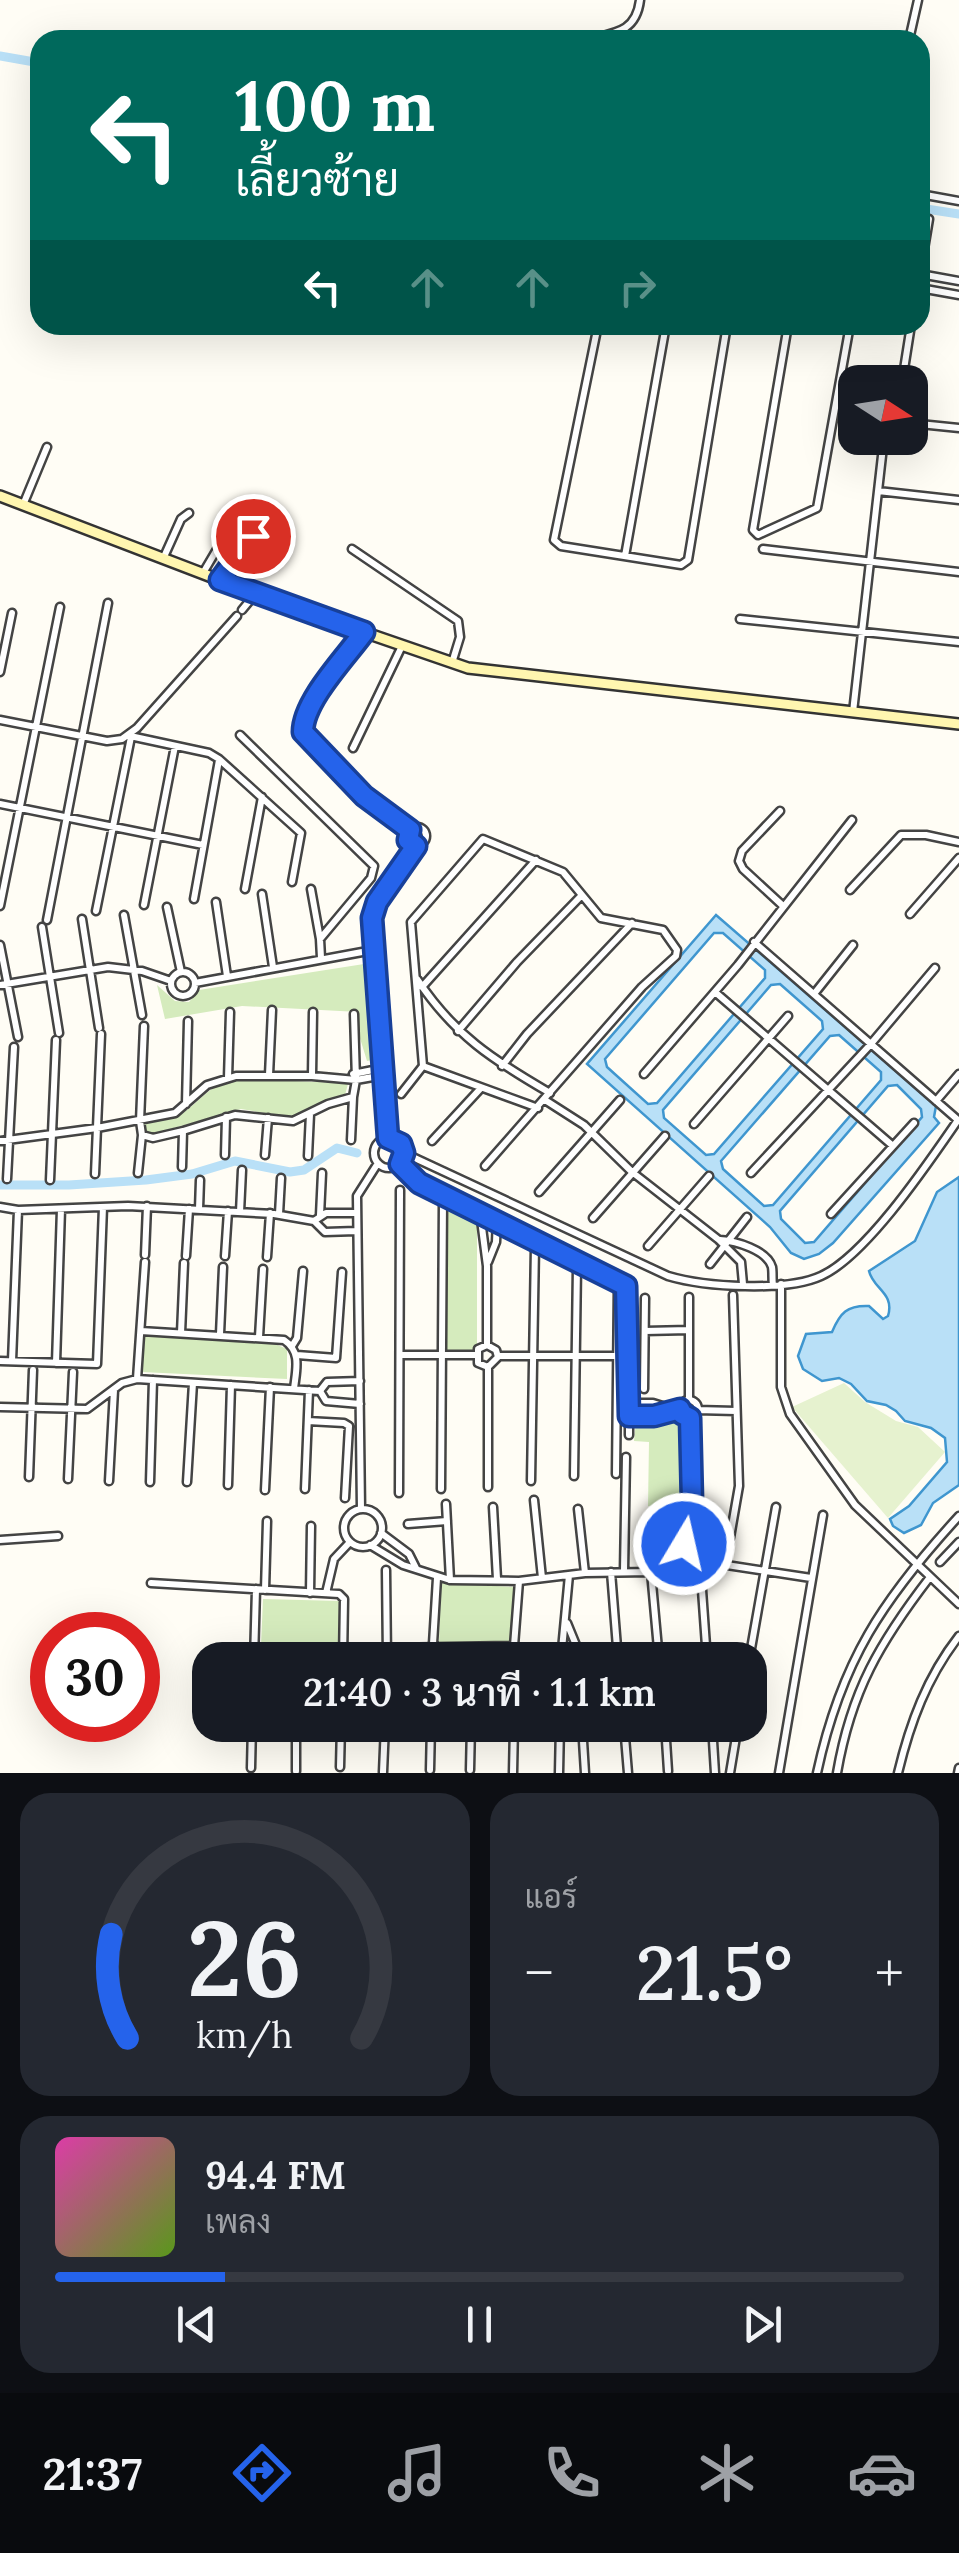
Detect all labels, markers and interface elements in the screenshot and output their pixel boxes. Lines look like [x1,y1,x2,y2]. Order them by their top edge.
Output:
text: 100 m [235,61,435,150]
icon: left [70,70,200,200]
text: เลี้ยวซ้าย [235,151,399,208]
icon: left [295,260,350,315]
icon: ahead [400,260,455,315]
icon: ahead [505,260,560,315]
icon: right [610,260,665,315]
north arrow [838,365,928,455]
map controls [838,365,928,455]
pin [211,494,296,579]
icon: arrive [226,509,281,564]
position arrow [632,1492,736,1596]
speed limit sign: 30 [30,1612,160,1742]
text: 21:40 · 3 นาที · 1.1 km [303,1668,656,1716]
text: แอร์ [525,1876,577,1917]
text: 26 [187,1891,302,2024]
text: 21.5° [636,1925,793,2021]
text: − [525,1938,554,2008]
text: + [875,1938,904,2008]
text: km/h [196,2012,293,2058]
text: 94.4 FM [205,2151,346,2199]
text: เพลง [205,2201,271,2242]
icon: previous [169,2297,224,2352]
icon: pause [452,2297,507,2352]
icon: next [735,2297,790,2352]
icon: directions [227,2438,297,2508]
icon: music [382,2438,452,2508]
icon: phone [537,2438,607,2508]
icon: climate [692,2438,762,2508]
icon: car [847,2438,917,2508]
text: 21:37 [42,2445,142,2502]

